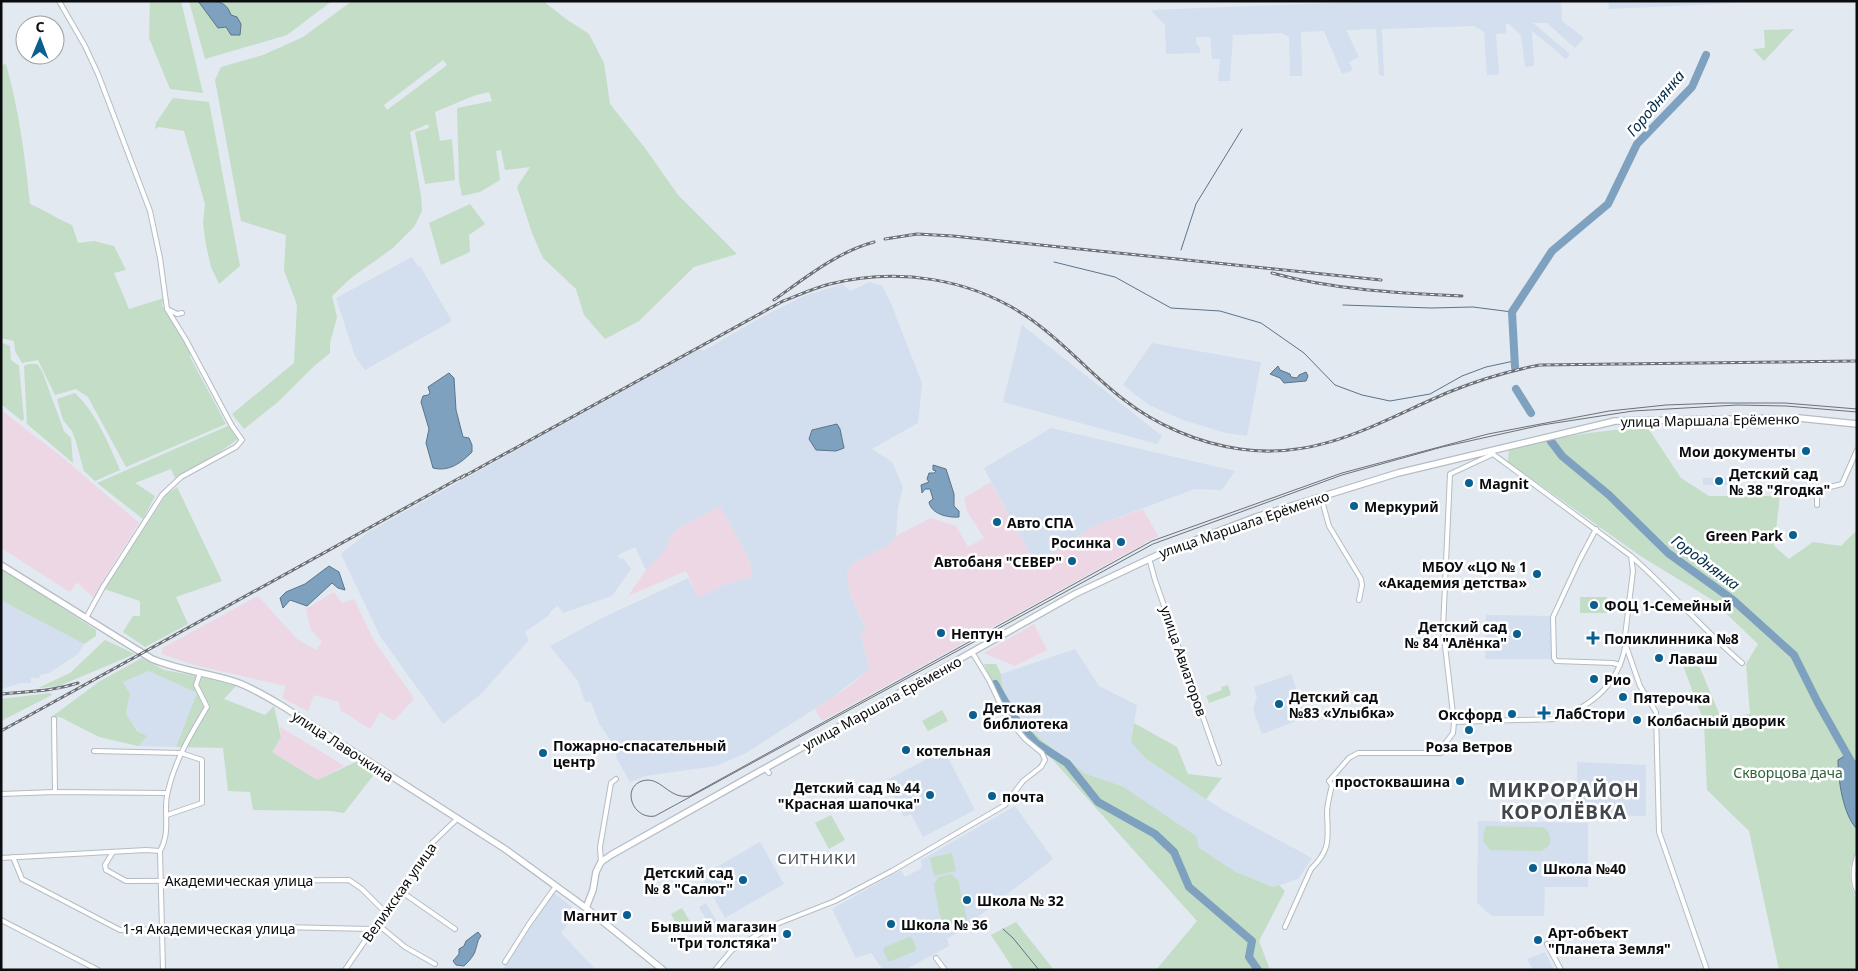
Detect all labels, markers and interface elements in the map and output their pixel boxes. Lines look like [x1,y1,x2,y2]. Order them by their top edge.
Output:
north arrow [15,15,65,65]
text: С [36,17,45,36]
water label: Городнянка [1622,65,1689,140]
street label: улица Маршала Ерёменко [1620,409,1800,431]
place label: Мои документы [1679,442,1796,461]
marker: Мои документы [1800,445,1812,457]
place label: Детский сад № 38 "Ягодка" [1729,464,1830,499]
place label: Magnit [1479,474,1529,493]
marker: Детский сад № 38 "Ягодка" [1713,475,1725,487]
marker: Magnit [1463,477,1475,489]
street label: улица Маршала Ерёменко [1156,486,1332,562]
place label: Меркурий [1364,497,1439,516]
marker: Меркурий [1348,500,1360,512]
place label: Авто СПА [1007,513,1074,532]
marker: Авто СПА [991,516,1003,528]
place label: Green Park [1705,526,1783,545]
marker: Green Park [1787,529,1799,541]
water label: Городнянка [1668,530,1744,594]
place label: Росинка [1051,533,1111,552]
marker: Росинка [1115,536,1127,548]
place label: Автобаня "СЕВЕР" [934,552,1062,571]
marker: Автобаня "СЕВЕР" [1066,555,1078,567]
place label: МБОУ «ЦО № 1 «Академия детства» [1378,557,1527,592]
marker: МБОУ «ЦО № 1 «Академия детства» [1531,568,1543,580]
place label: ФОЦ 1-Семейный [1604,596,1732,615]
marker: ФОЦ 1-Семейный [1588,599,1600,611]
street label: улица Авиаторов [1156,603,1212,719]
place label: Детский сад № 84 "Алёнка" [1405,617,1507,652]
place label: Нептун [951,624,1003,643]
marker: Нептун [935,627,947,639]
marker: Детский сад № 84 "Алёнка" [1511,628,1523,640]
place label: Поликлинника №8 [1604,629,1739,648]
marker: Поликлинника №8 [1586,631,1600,645]
place label: Лаваш [1669,649,1718,668]
street label: улица Маршала Ерёменко [799,651,965,755]
marker: Лаваш [1653,652,1665,664]
place label: Рио [1604,670,1631,689]
marker: Рио [1588,673,1600,685]
place label: Детский сад №83 «Улыбка» [1289,687,1395,722]
place label: Пятерочка [1633,688,1710,707]
marker: Пятерочка [1617,691,1629,703]
place label: Детская библиотека [983,698,1068,733]
marker: Детский сад №83 «Улыбка» [1273,698,1285,710]
place label: ЛабСтори [1555,704,1625,723]
place label: Оксфорд [1438,705,1502,724]
street label: улица Лавочкина [288,706,398,786]
marker: ЛабСтори [1537,706,1551,720]
marker: Оксфорд [1506,708,1518,720]
marker: Детская библиотека [967,709,979,721]
place label: Колбасный дворик [1647,711,1786,730]
marker: Колбасный дворик [1631,714,1643,726]
marker: Роза Ветров [1463,724,1475,736]
place label: Пожарно-спасательный центр [553,736,727,771]
place label: Роза Ветров [1426,737,1512,756]
place label: котельная [916,741,991,760]
marker: котельная [900,744,912,756]
marker: Пожарно-спасательный центр [537,747,549,759]
park label: Скворцова дача [1733,763,1843,782]
place label: простоквашина [1335,772,1450,791]
marker: простоквашина [1454,775,1466,787]
district label: МИКРОРАЙОН КОРОЛЁВКА [1488,777,1640,825]
place label: Детский сад № 44 "Красная шапочка" [778,778,920,813]
place label: почта [1002,787,1044,806]
marker: Детский сад № 44 "Красная шапочка" [924,789,936,801]
marker: почта [986,790,998,802]
street label: Велижская улица [358,838,440,946]
district label: СИТНИКИ [777,848,857,868]
place label: Школа №40 [1543,859,1626,878]
marker: Школа №40 [1527,862,1539,874]
place label: Детский сад № 8 "Салют" [644,863,733,898]
street label: Академическая улица [165,871,313,890]
marker: Детский сад № 8 "Салют" [737,874,749,886]
place label: Школа № 32 [977,891,1064,910]
marker: Школа № 32 [961,894,973,906]
place label: Магнит [563,906,617,925]
marker: Магнит [621,909,633,921]
place label: Школа № 36 [901,915,988,934]
place label: Бывший магазин "Три толстяка" [651,917,777,952]
marker: Школа № 36 [885,918,897,930]
street label: 1-я Академическая улица [123,919,295,938]
place label: Арт-объект "Планета Земля" [1548,923,1671,958]
marker: Бывший магазин "Три толстяка" [781,928,793,940]
marker: Арт-объект "Планета Земля" [1532,934,1544,946]

